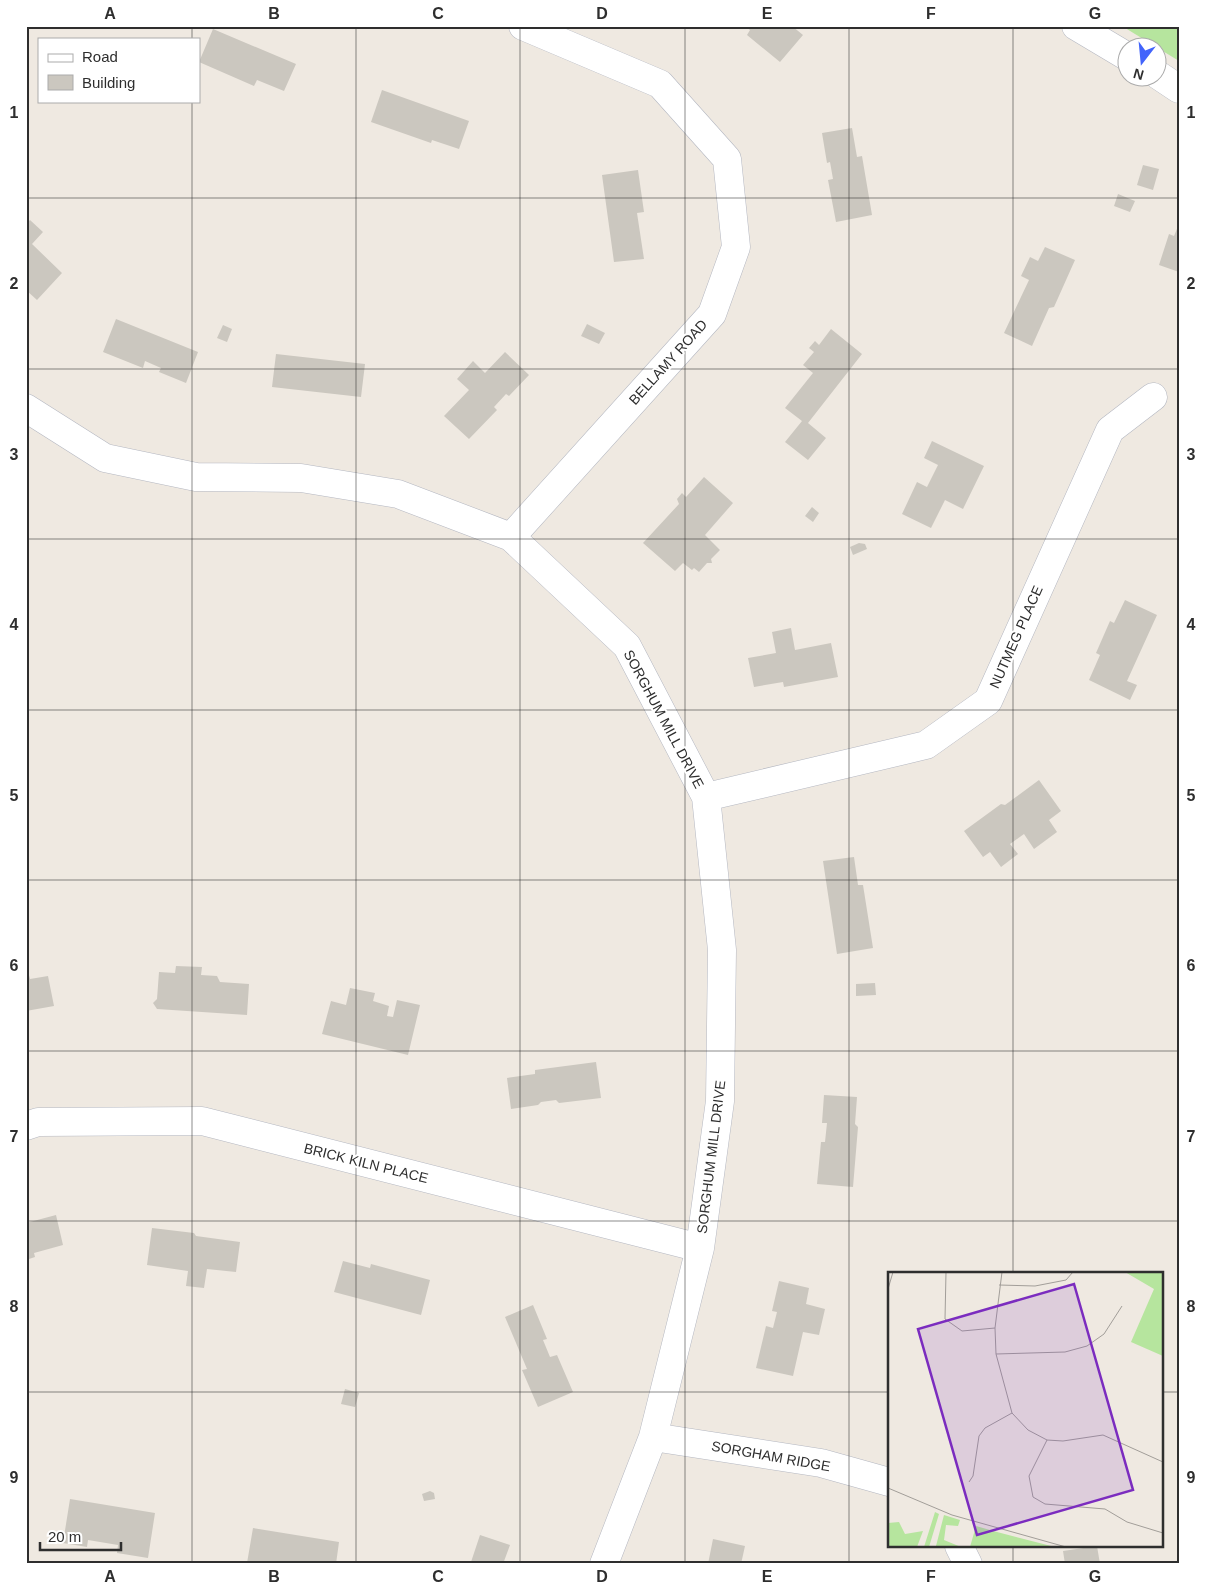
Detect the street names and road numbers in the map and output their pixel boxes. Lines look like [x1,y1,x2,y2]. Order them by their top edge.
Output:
street label: BELLAMY ROAD [626,316,710,408]
street label: NUTMEG PLACE [986,583,1046,691]
street label: SORGHUM MILL DRIVE [621,647,707,791]
street label: SORGHUM MILL DRIVE [694,1079,728,1235]
street label: BRICK KILN PLACE [302,1140,430,1186]
street label: SORGHAM RIDGE [710,1438,832,1474]

